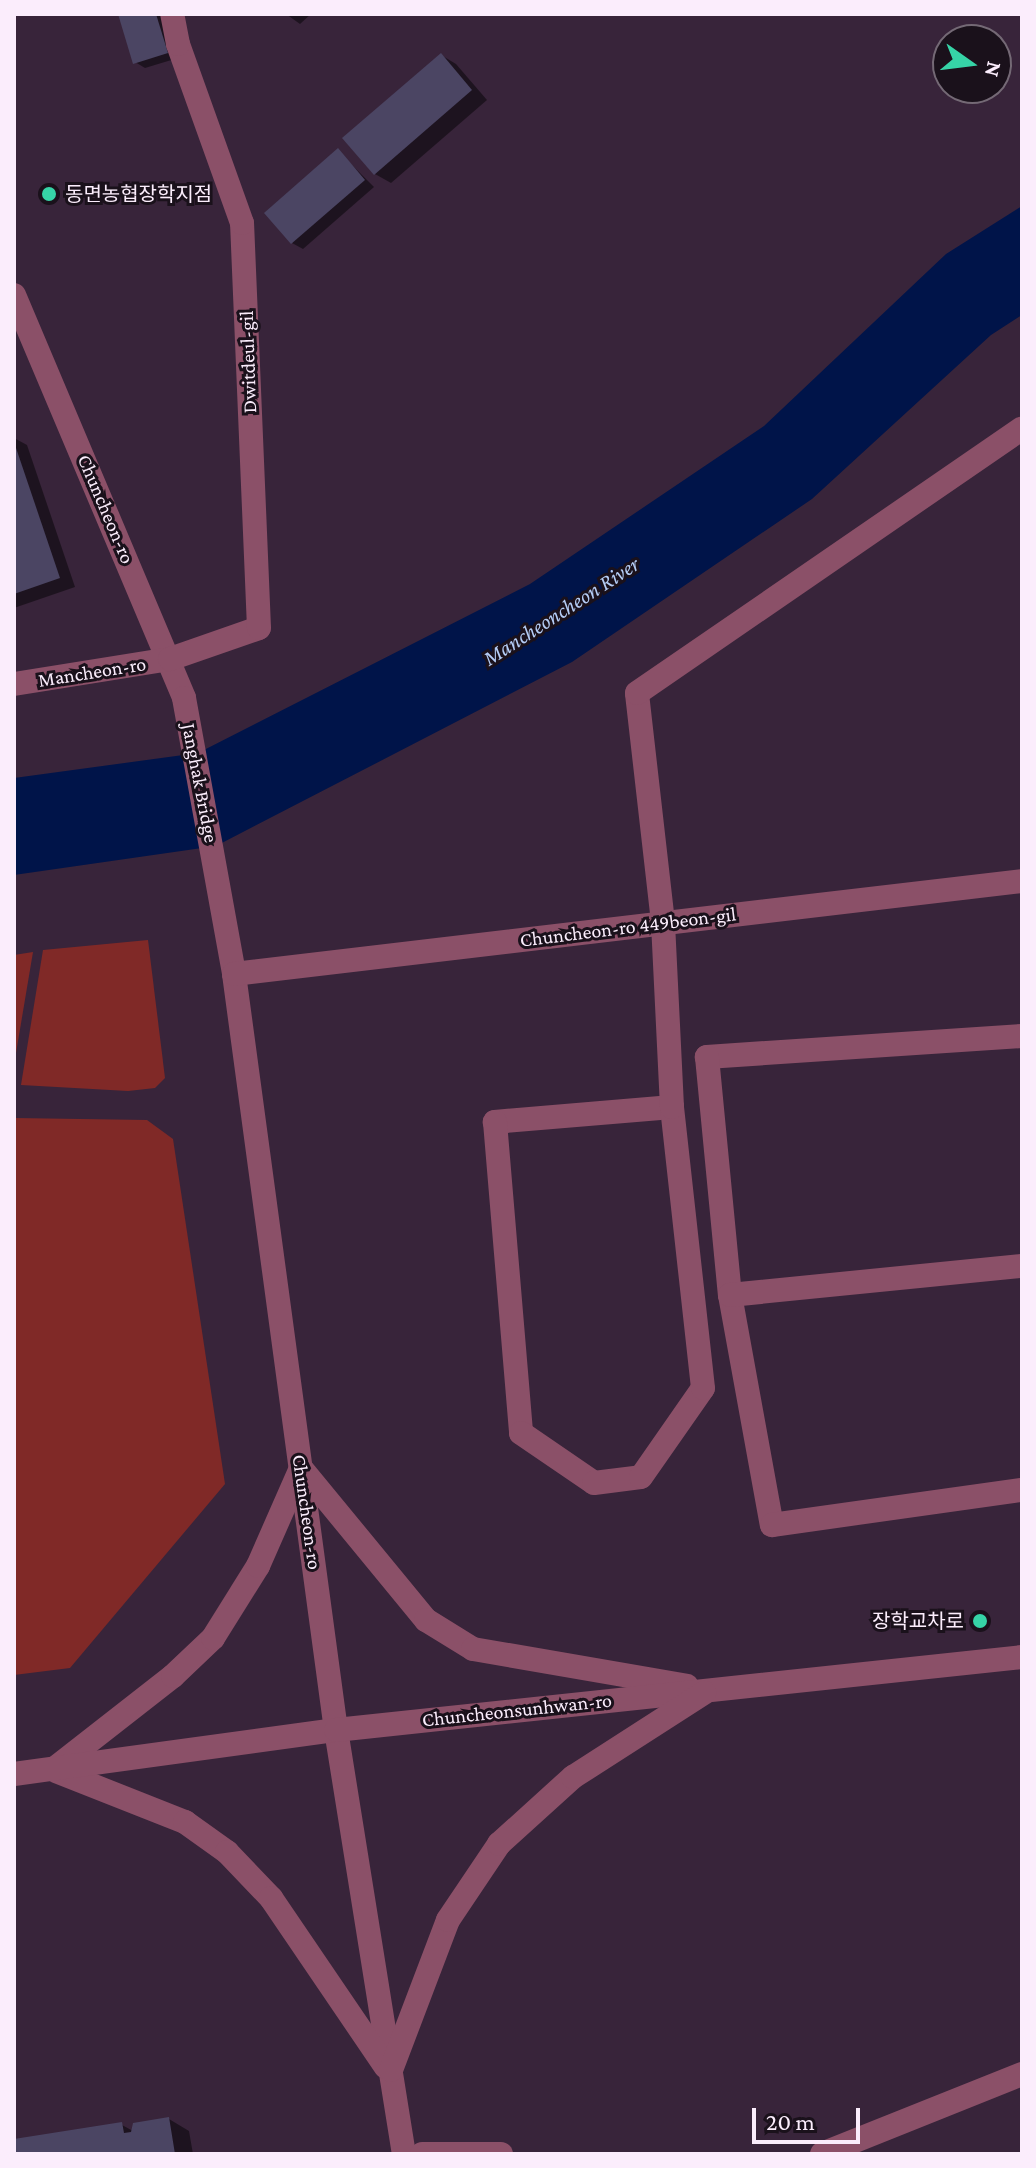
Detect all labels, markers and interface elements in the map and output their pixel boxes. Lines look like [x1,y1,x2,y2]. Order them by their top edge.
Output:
north arrow [932,24,1012,104]
text: N [980,59,1008,80]
place label: 동면농협장학지점 [65,182,212,206]
marker: 동면농협장학지점 [40,185,58,203]
street label: Dwitdeul-gil [234,310,262,414]
street label: Chuncheon-ro [72,451,140,567]
water label: Mancheoncheon River [478,551,644,671]
street label: Mancheon-ro [36,652,148,692]
street label: Janghak Bridge [177,721,223,845]
street label: Chuncheon-ro 449beon-gil [519,902,737,952]
street label: Chuncheon-ro [287,1453,327,1571]
place label: 장학교차로 [872,1609,964,1633]
marker: 장학교차로 [971,1612,989,1630]
street label: Chuncheonsunhwan-ro [421,1688,613,1732]
scale bar [756,2092,864,2142]
text: 20 m [766,2108,815,2135]

